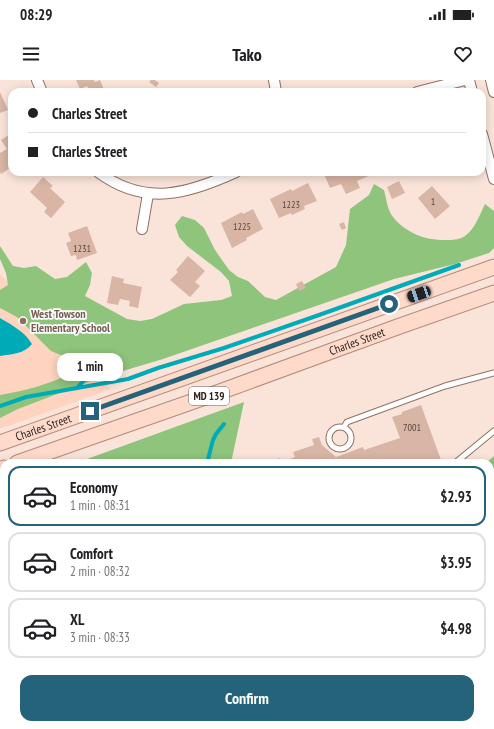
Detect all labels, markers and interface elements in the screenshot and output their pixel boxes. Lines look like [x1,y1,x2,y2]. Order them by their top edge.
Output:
text: 08:29 [20,5,52,24]
icon: menu [20,43,42,65]
text: Tako [232,43,262,66]
icon: heart [452,43,474,65]
text: Charles Street [52,104,127,123]
text: Charles Street [52,142,127,161]
house number: 1 [431,195,435,208]
house number: 1223 [282,198,300,211]
house number: 1225 [233,220,251,233]
house number: 1231 [73,242,91,255]
car [406,284,432,304]
route start [380,295,398,313]
place label: West Towson Elementary School [30,306,110,335]
marker: West Towson Elementary School [18,316,28,326]
street label: Charles Street [327,324,387,358]
callout: 1 min [57,353,123,381]
text: 1 min [77,358,103,375]
road number: MD 139 [189,387,229,405]
route end [81,402,99,420]
street label: Charles Street [13,410,74,444]
house number: 7001 [403,421,421,434]
icon: car [22,478,58,514]
text: Economy [70,478,118,497]
text: $2.93 [440,487,472,506]
text: 1 min · 08:31 [70,497,130,514]
icon: car [22,544,58,580]
text: Comfort [70,544,113,563]
text: $3.95 [440,553,472,572]
text: 2 min · 08:32 [70,563,130,580]
icon: car [22,610,58,646]
text: XL [70,610,84,629]
text: $4.98 [440,619,472,638]
text: 3 min · 08:33 [70,629,130,646]
button: Confirm [20,675,474,721]

